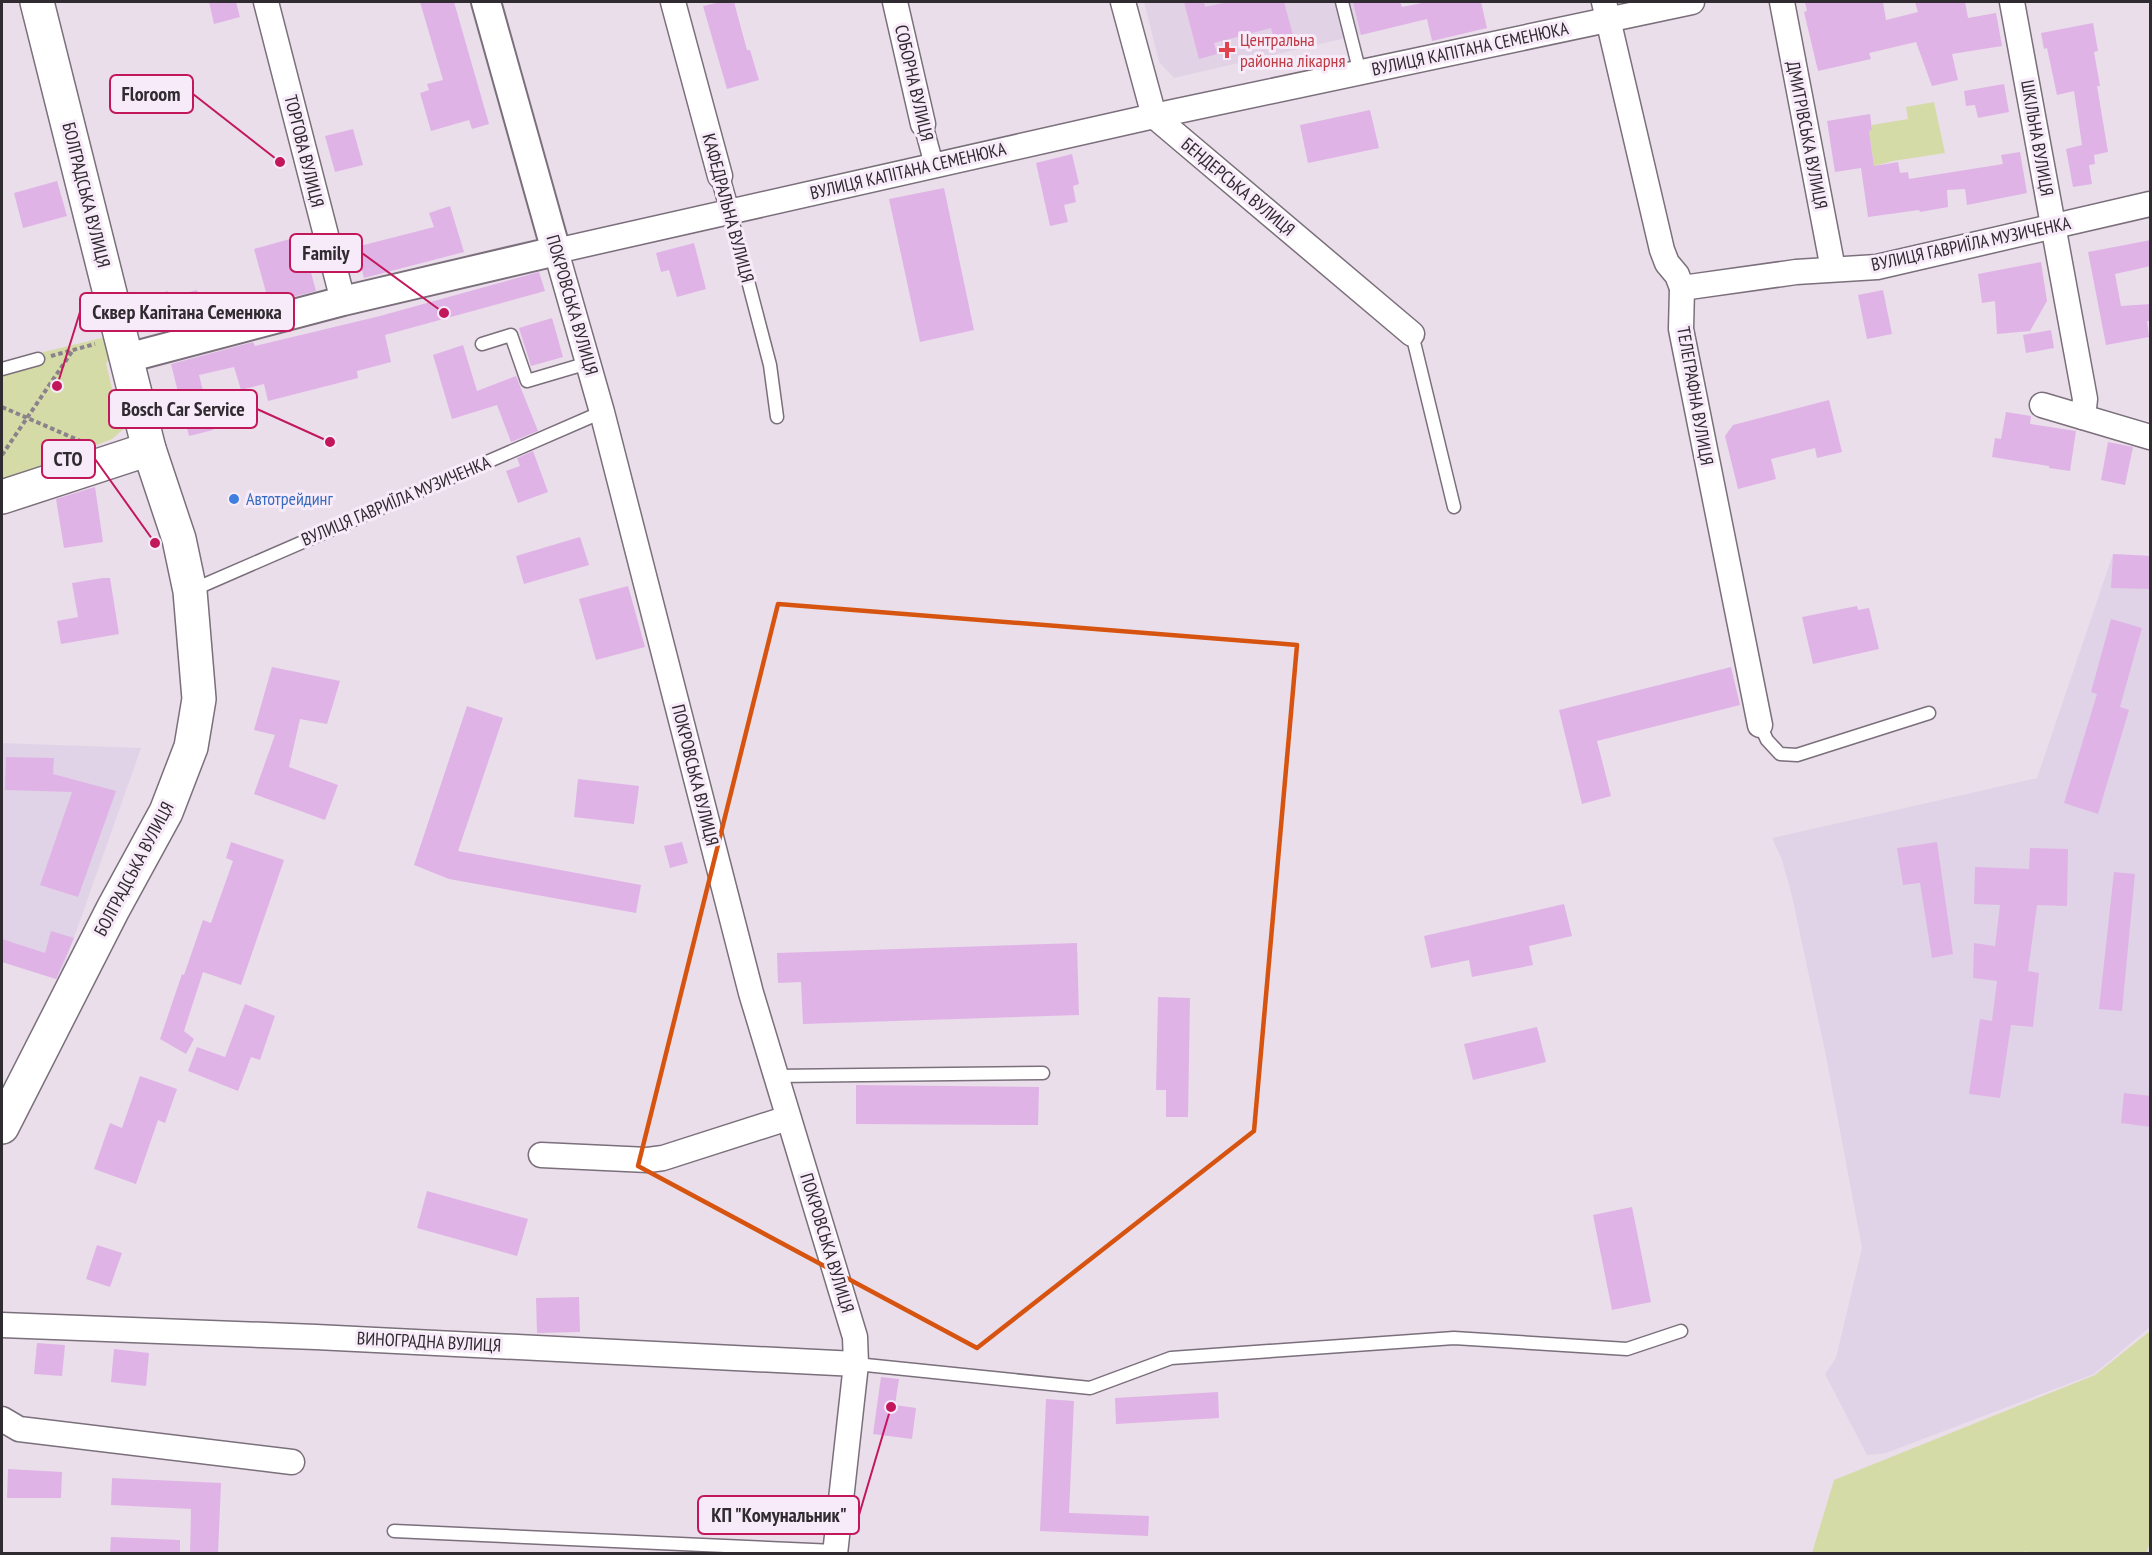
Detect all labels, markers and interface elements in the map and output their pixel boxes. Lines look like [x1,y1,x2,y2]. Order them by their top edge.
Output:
street label: ВУЛИЦЯ КАПІТАНА СЕМЕНЮКА [1369,16,1571,81]
street label: СОБОРНА ВУЛИЦЯ [890,23,939,143]
place label: Центральна районна лікарня [1240,28,1345,72]
marker: Центральна районна лікарня [1218,41,1236,59]
street label: ДМИТРІВСЬКА ВУЛИЦЯ [1782,59,1833,211]
callout: Floroom [110,75,193,113]
street label: ШКІЛЬНА ВУЛИЦЯ [2016,78,2059,198]
text: Floroom [121,81,181,107]
street label: ТОРГОВА ВУЛИЦЯ [279,92,330,209]
street label: БОЛГРАДСЬКА ВУЛИЦЯ [57,120,116,270]
street label: КАФЕДРАЛЬНА ВУЛИЦЯ [698,131,759,285]
street label: БЕНДЕРСЬКА ВУЛИЦЯ [1177,132,1300,241]
street label: ВУЛИЦЯ КАПІТАНА СЕМЕНЮКА [808,137,1009,204]
street label: ВУЛИЦЯ ГАВРИЇЛА МУЗИЧЕНКА [1869,211,2073,276]
street label: ПОКРОВСЬКА ВУЛИЦЯ [541,232,603,378]
callout: Family [290,234,362,272]
text: Family [302,240,351,266]
callout: Сквер Капітана Семенюка [80,293,294,331]
text: Сквер Капітана Семенюка [92,299,282,325]
street label: ТЕЛЕГРАФНА ВУЛИЦЯ [1672,325,1719,467]
callout: Bosch Car Service [109,390,257,428]
text: Bosch Car Service [121,396,245,422]
callout: СТО [42,440,95,478]
text: СТО [54,446,82,472]
street label: ВУЛИЦЯ ГАВРИЇЛА МУЗИЧЕНКА [298,450,494,551]
place label: Автотрейдинг [246,487,333,510]
marker: Автотрейдинг [227,492,241,506]
street label: ПОКРОВСЬКА ВУЛИЦЯ [667,702,724,848]
street label: БОЛГРАДСЬКА ВУЛИЦЯ [88,798,179,940]
street label: ПОКРОВСЬКА ВУЛИЦЯ [795,1170,860,1315]
street label: ВИНОГРАДНА ВУЛИЦЯ [356,1326,502,1357]
callout: КП "Комунальник" [698,1496,859,1534]
text: КП "Комунальник" [711,1502,847,1528]

